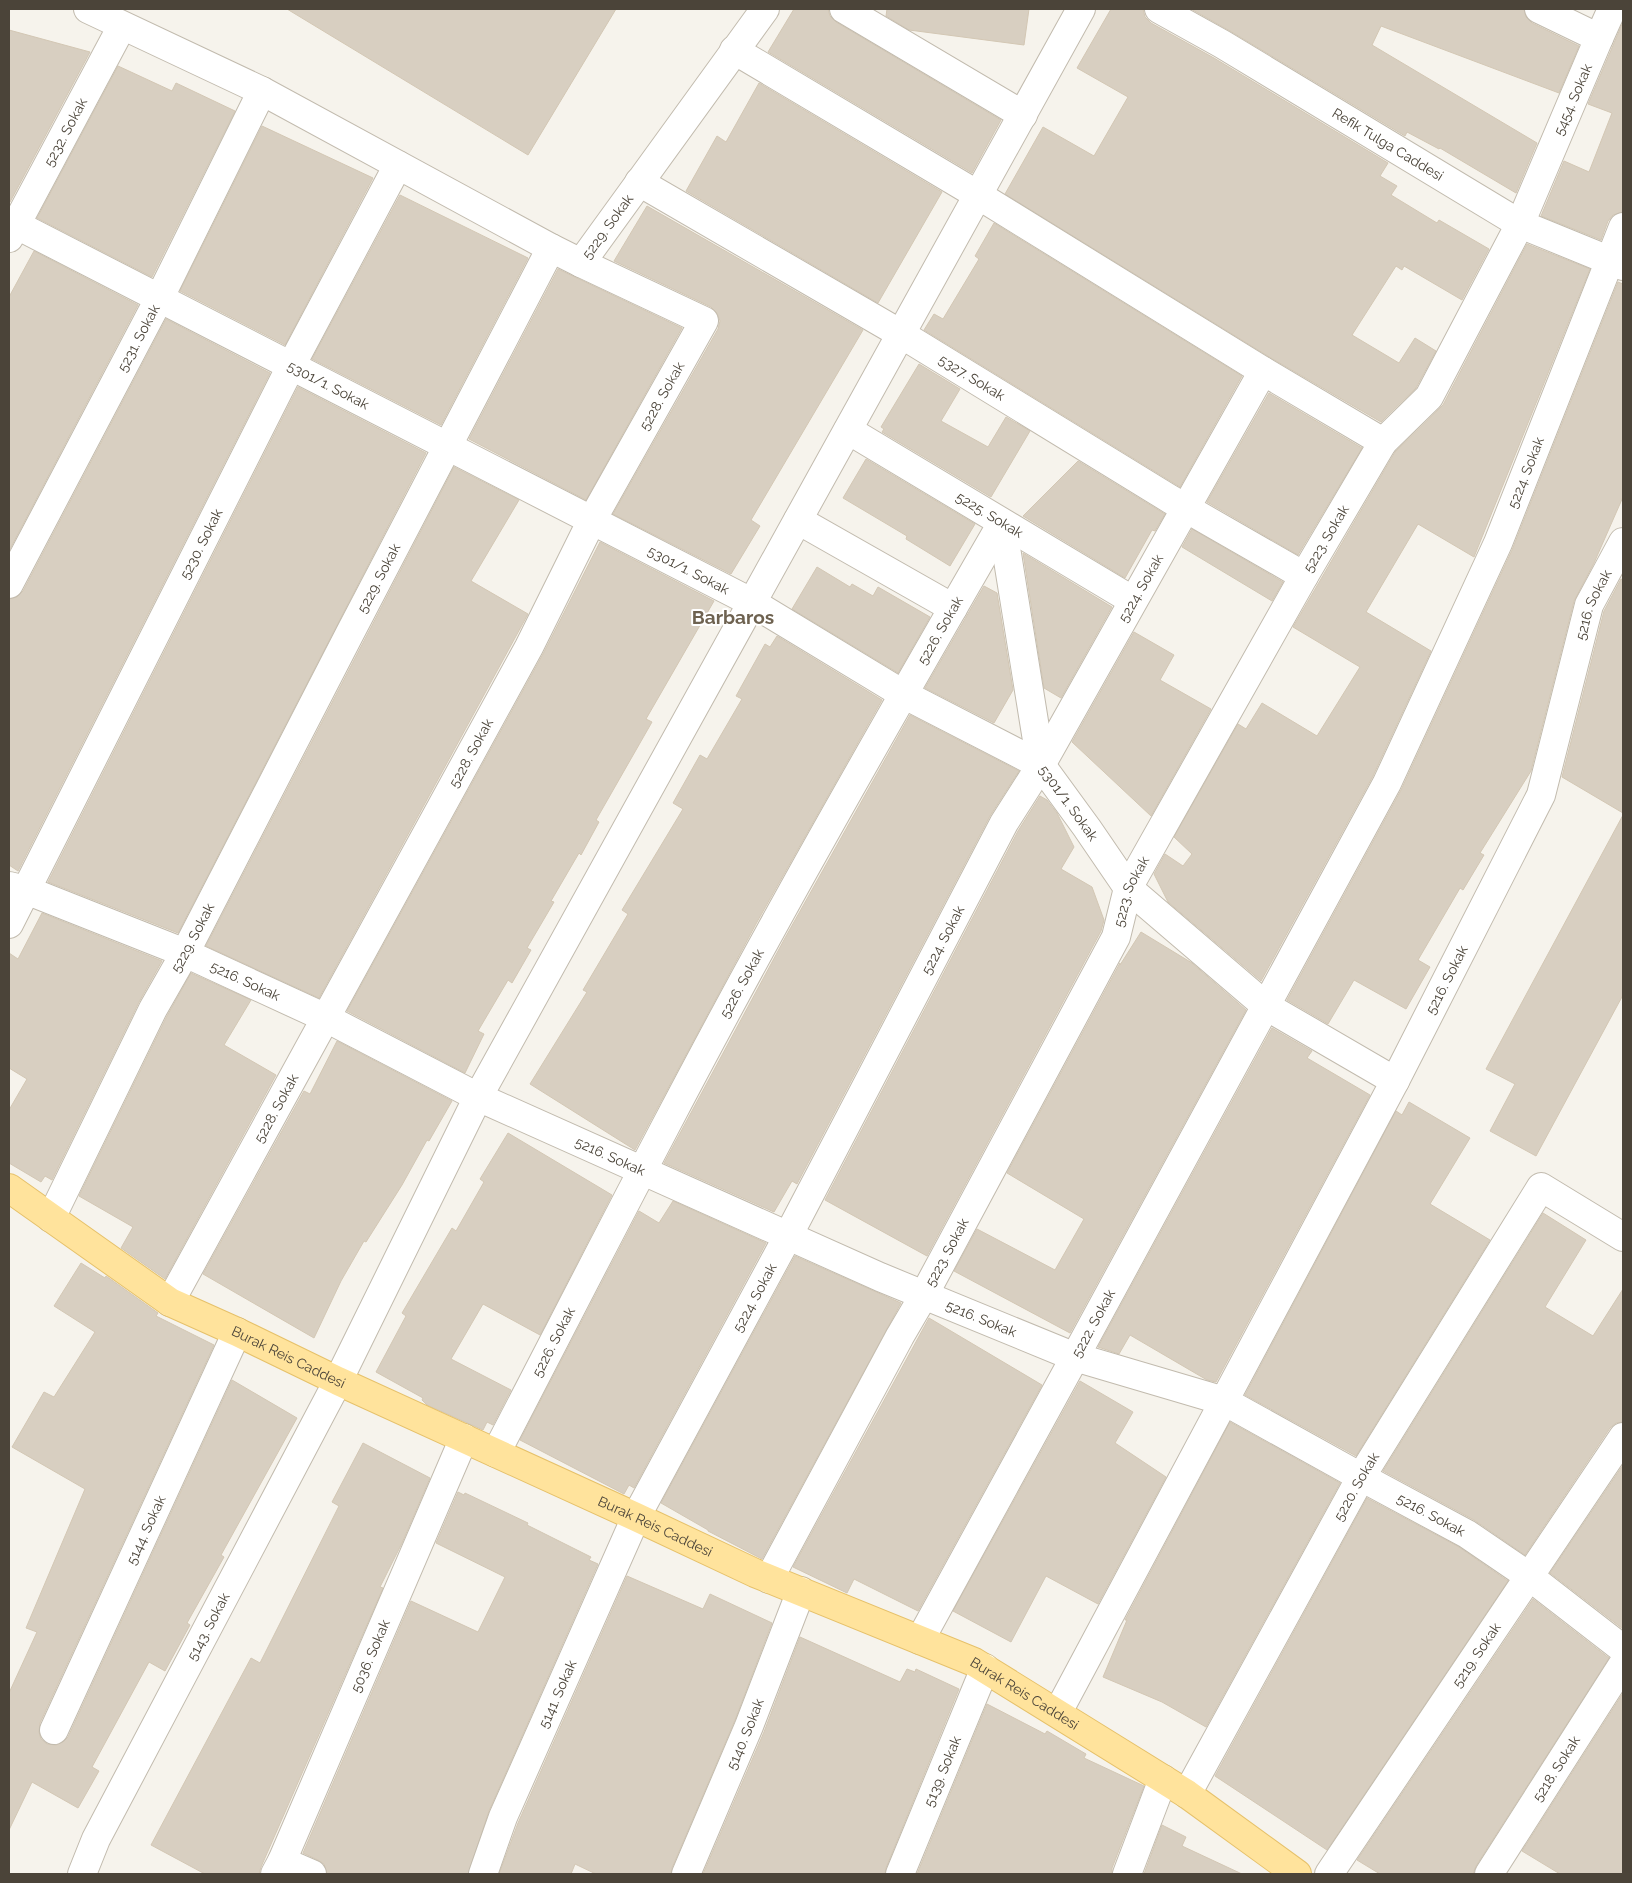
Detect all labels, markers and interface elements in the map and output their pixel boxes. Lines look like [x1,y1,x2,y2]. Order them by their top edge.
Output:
street label: 5454. Sokak [1551,61,1595,138]
street label: 5232. Sokak [41,95,90,169]
street label: Refik Tulga Caddesi [1330,105,1446,184]
street label: 5229. Sokak [579,191,637,262]
street label: 5231. Sokak [114,301,163,374]
street label: 5327. Sokak [936,351,1008,404]
street label: 5301/1. Sokak [285,357,372,413]
street label: 5228. Sokak [636,358,688,433]
street label: 5224. Sokak [1504,434,1547,511]
street label: 5225. Sokak [953,489,1027,541]
street label: 5223. Sokak [1300,502,1352,575]
street label: 5230. Sokak [177,506,226,582]
street label: 5229. Sokak [354,540,404,616]
street label: 5301/1. Sokak [645,542,733,598]
street label: 5224. Sokak [1115,551,1166,625]
street label: 5216. Sokak [1572,566,1615,642]
street label: 5226. Sokak [914,593,966,667]
district label: Barbaros [692,606,774,628]
street label: 5228. Sokak [446,715,496,790]
street label: 5301/1. Sokak [1036,762,1102,844]
street label: 5223. Sokak [1111,853,1153,929]
street label: 5229. Sokak [168,900,218,975]
street label: 5224. Sokak [918,902,968,977]
street label: 5216. Sokak [1423,942,1471,1017]
street label: 5226. Sokak [717,946,767,1021]
street label: 5216. Sokak [208,958,283,1004]
street label: 5228. Sokak [251,1070,302,1145]
street label: 5216. Sokak [573,1134,648,1179]
street label: 5223. Sokak [922,1215,972,1289]
street label: 5224. Sokak [730,1260,780,1335]
street label: 5222. Sokak [1068,1286,1119,1360]
street label: 5216. Sokak [944,1297,1020,1340]
street label: 5226. Sokak [529,1304,578,1380]
street label: Burak Reis Caddesi [229,1323,348,1391]
street label: 5220. Sokak [1331,1449,1383,1524]
street label: 5216. Sokak [1394,1490,1468,1540]
street label: 5144. Sokak [123,1492,169,1567]
street label: Burak Reis Caddesi [596,1493,715,1560]
street label: 5143. Sokak [184,1589,233,1663]
street label: 5036. Sokak [348,1617,393,1695]
street label: 5219. Sokak [1449,1619,1504,1690]
street label: Burak Reis Caddesi [968,1654,1082,1733]
street label: 5141. Sokak [535,1657,580,1730]
street label: 5140. Sokak [723,1696,767,1772]
street label: 5218. Sokak [1529,1732,1583,1804]
street label: 5139. Sokak [921,1733,964,1809]

